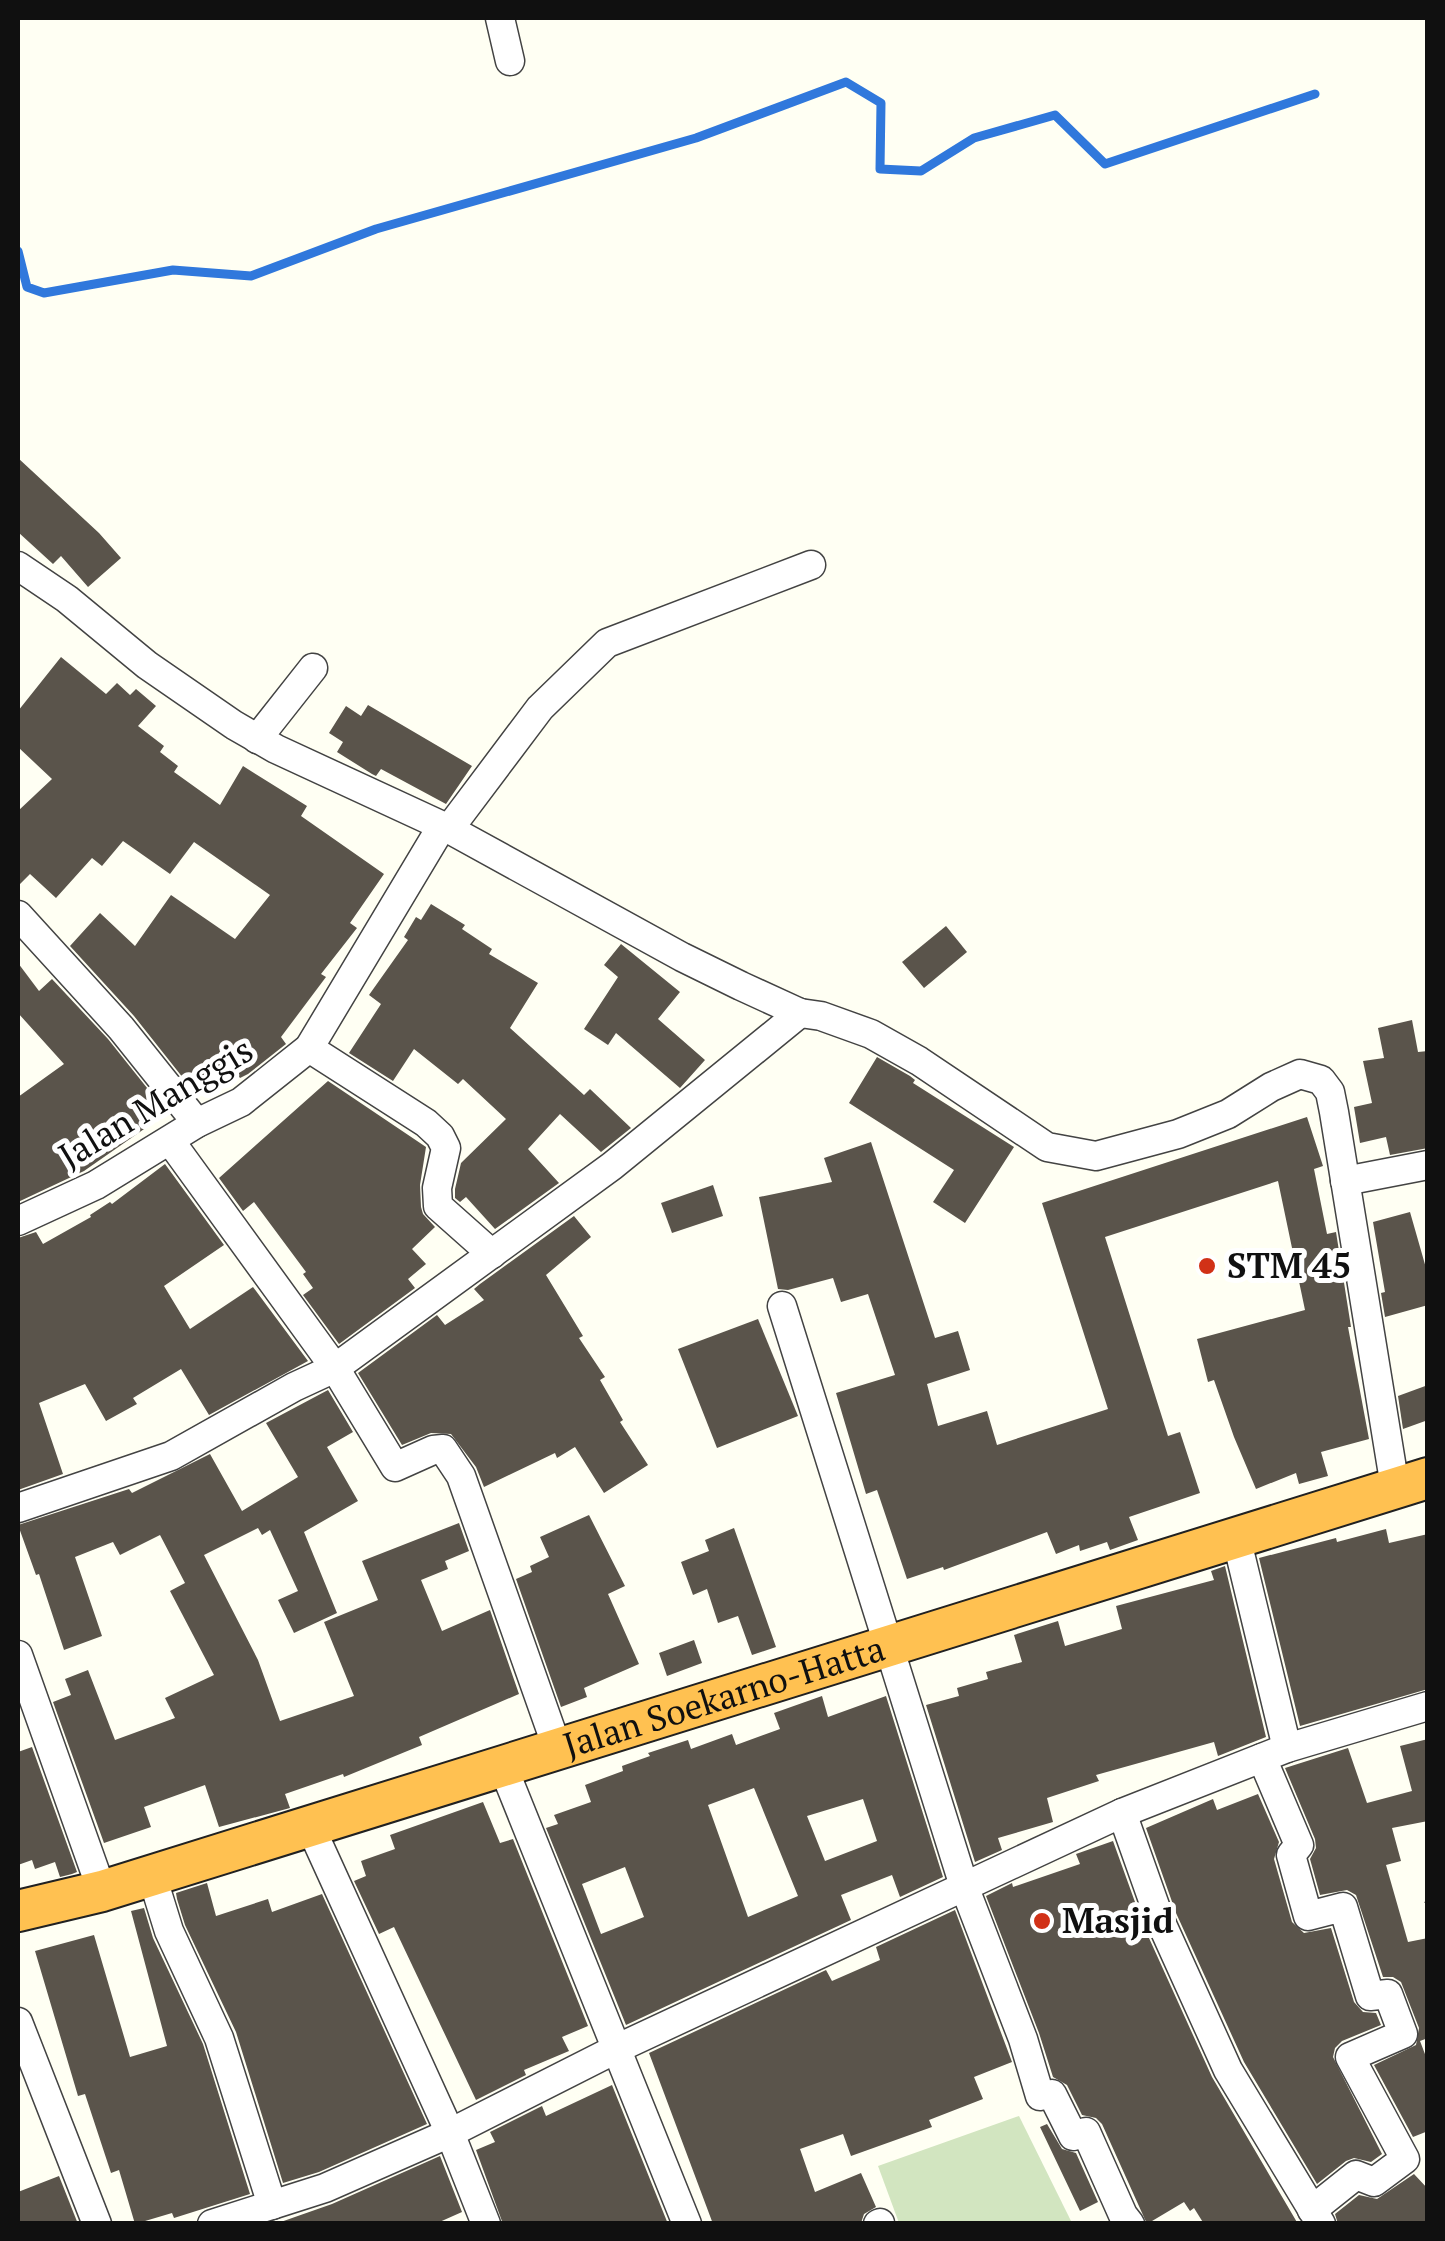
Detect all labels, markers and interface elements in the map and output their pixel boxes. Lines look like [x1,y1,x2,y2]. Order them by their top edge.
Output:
street label: Jalan Manggis [50,1026,261,1178]
place label: STM 45 [1227,1242,1351,1288]
marker: STM 45 [1196,1255,1218,1277]
street label: Jalan Soekarno-Hatta [558,1625,890,1768]
place label: Masjid [1062,1897,1174,1943]
marker: Masjid [1031,1910,1053,1932]

